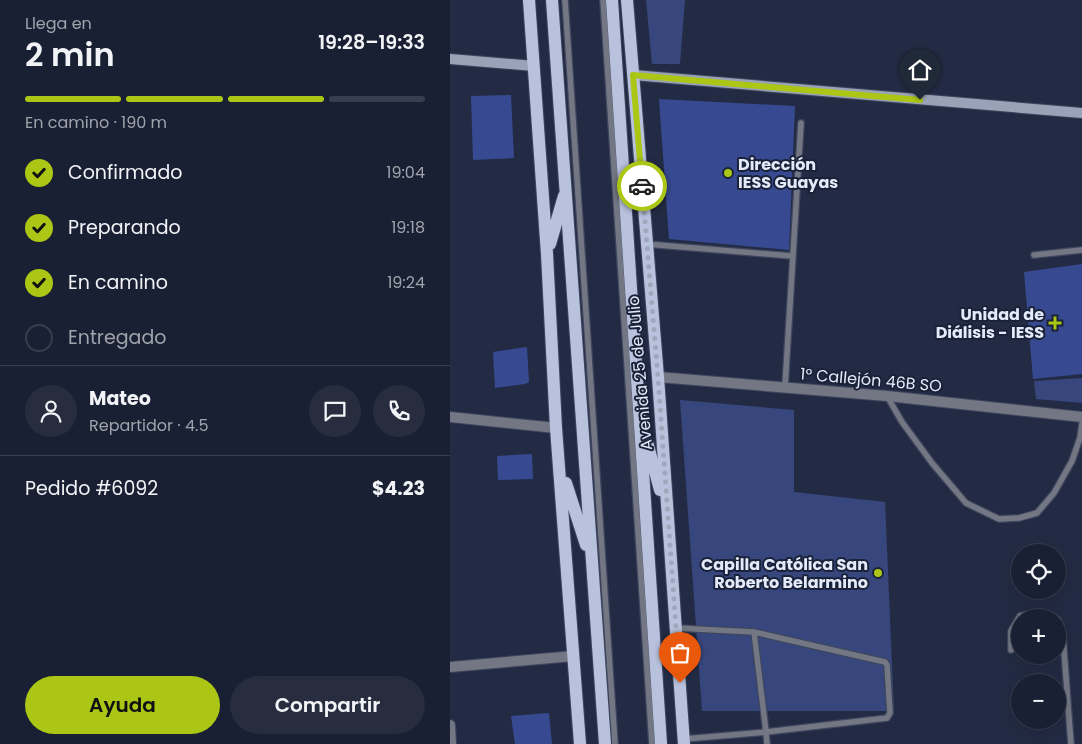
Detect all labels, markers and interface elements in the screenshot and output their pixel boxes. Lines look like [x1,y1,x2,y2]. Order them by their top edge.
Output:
text: Llega en [25,12,92,35]
text: 19:28–19:33 [318,29,425,56]
text: 2 min [25,32,115,77]
pin [899,49,941,100]
icon: home [906,56,934,84]
text: En camino · 190 m [25,111,167,134]
place label: Dirección IESS Guayas [738,153,838,194]
icon: check [25,159,53,187]
text: Confirmado [68,159,182,186]
text: 19:04 [386,161,425,184]
courier [617,161,667,211]
marker: Dirección IESS Guayas [722,167,734,179]
icon: car [628,172,656,200]
icon: check [25,214,53,242]
text: Preparando [68,214,181,241]
text: 19:18 [391,216,425,239]
icon: check [25,269,53,297]
text: En camino [68,269,168,296]
text: 19:24 [387,271,425,294]
street label: Avenida 25 de Julio [622,295,658,451]
place label: Unidad de Diálisis - IESS [936,303,1044,344]
marker: Unidad de Diálisis - IESS [1048,316,1062,330]
text: Entregado [68,324,166,351]
street label: 1° Callejón 46B SO [799,362,943,398]
button: person [25,385,77,437]
text: Mateo [89,385,151,412]
button: chat [309,385,361,437]
button: phone [373,385,425,437]
text: Repartidor · 4.5 [89,414,208,437]
text: Pedido #6092 [25,475,158,502]
text: $4.23 [372,475,425,502]
map controls [1011,544,1066,729]
button: locate [1011,544,1066,599]
place label: Capilla Católica San Roberto Belarmino [701,553,868,594]
marker: Capilla Católica San Roberto Belarmino [872,567,884,579]
button: + [1011,609,1066,664]
pin [659,632,701,683]
icon: bag [666,639,694,667]
button: − [1011,674,1066,729]
button: Ayuda [25,676,220,734]
button: Compartir [230,676,425,734]

